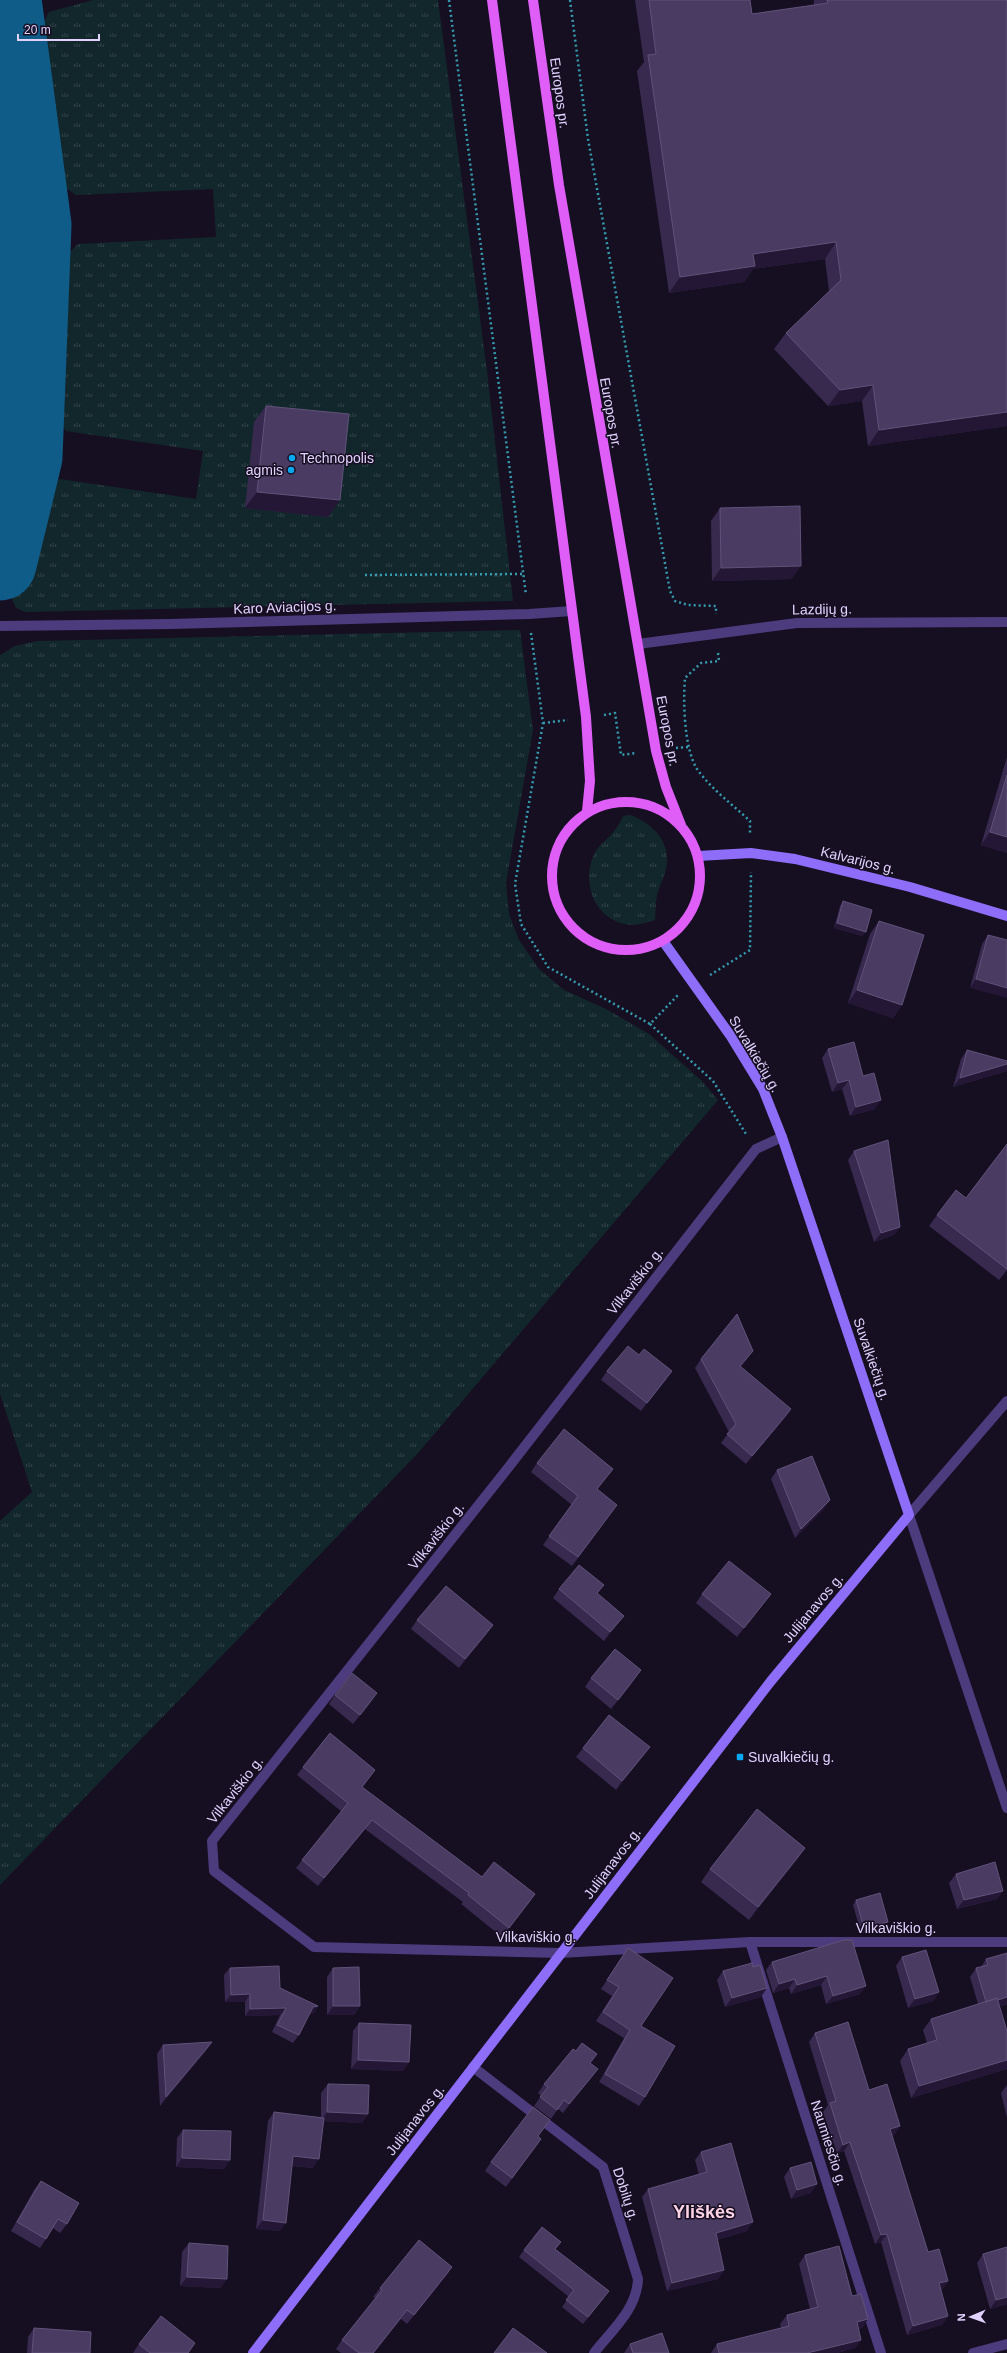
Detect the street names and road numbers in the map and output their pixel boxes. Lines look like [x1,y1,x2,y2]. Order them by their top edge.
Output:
street label: Europos pr. [547,56,573,130]
street label: Europos pr. [597,376,625,450]
street label: Karo Aviacijos g. [233,597,337,617]
street label: Lazdijų g. [792,600,852,618]
street label: Europos pr. [653,694,683,768]
street label: Kalvarijos g. [819,843,897,877]
street label: Suvalkiečių g. [726,1013,784,1095]
street label: Vilkaviškio g. [604,1244,666,1318]
street label: Suvalkiečių g. [850,1316,894,1402]
street label: Vilkaviškio g. [405,1499,467,1573]
street label: Julijanavos g. [780,1570,846,1646]
street label: Vilkaviškio g. [204,1753,266,1827]
street label: Julijanavos g. [580,1824,644,1902]
street label: Vilkaviškio g. [856,1920,936,1936]
street label: Vilkaviškio g. [496,1929,576,1945]
street label: Julijanavos g. [383,2082,447,2158]
street label: Naumiesčio g. [808,2098,850,2188]
street label: Dobilų g. [610,2165,642,2223]

